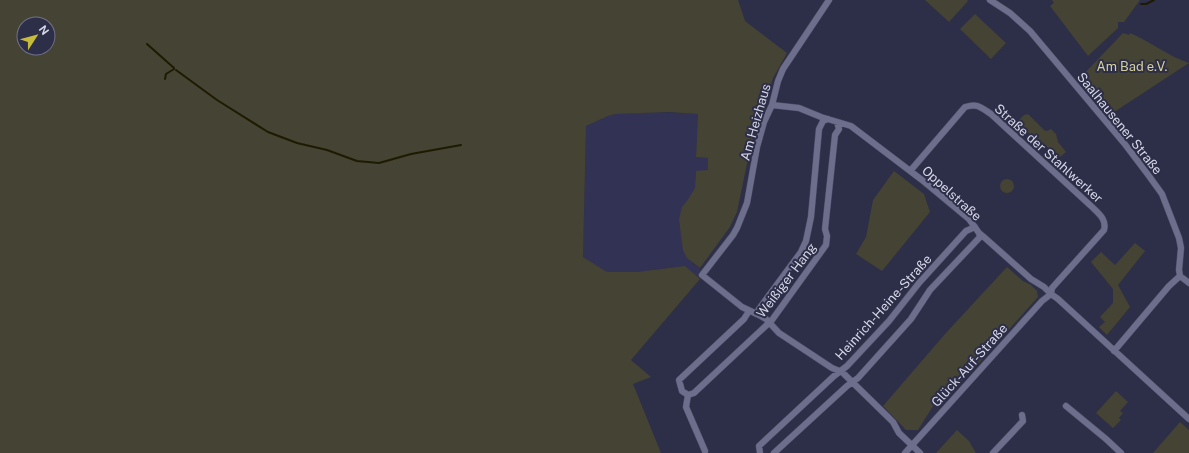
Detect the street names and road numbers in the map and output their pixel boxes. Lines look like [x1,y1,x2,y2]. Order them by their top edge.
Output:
street label: Saalhausener Straße [1074,69,1165,177]
street label: Am Heizhaus [737,82,774,162]
street label: Straße der Stahlwerker [991,101,1106,206]
street label: Oppelstraße [919,163,984,224]
street label: Weißiger Hang [753,240,819,321]
street label: Heinrich-Heine-Straße [832,252,935,363]
street label: Glück-Auf-Straße [928,321,1010,410]

